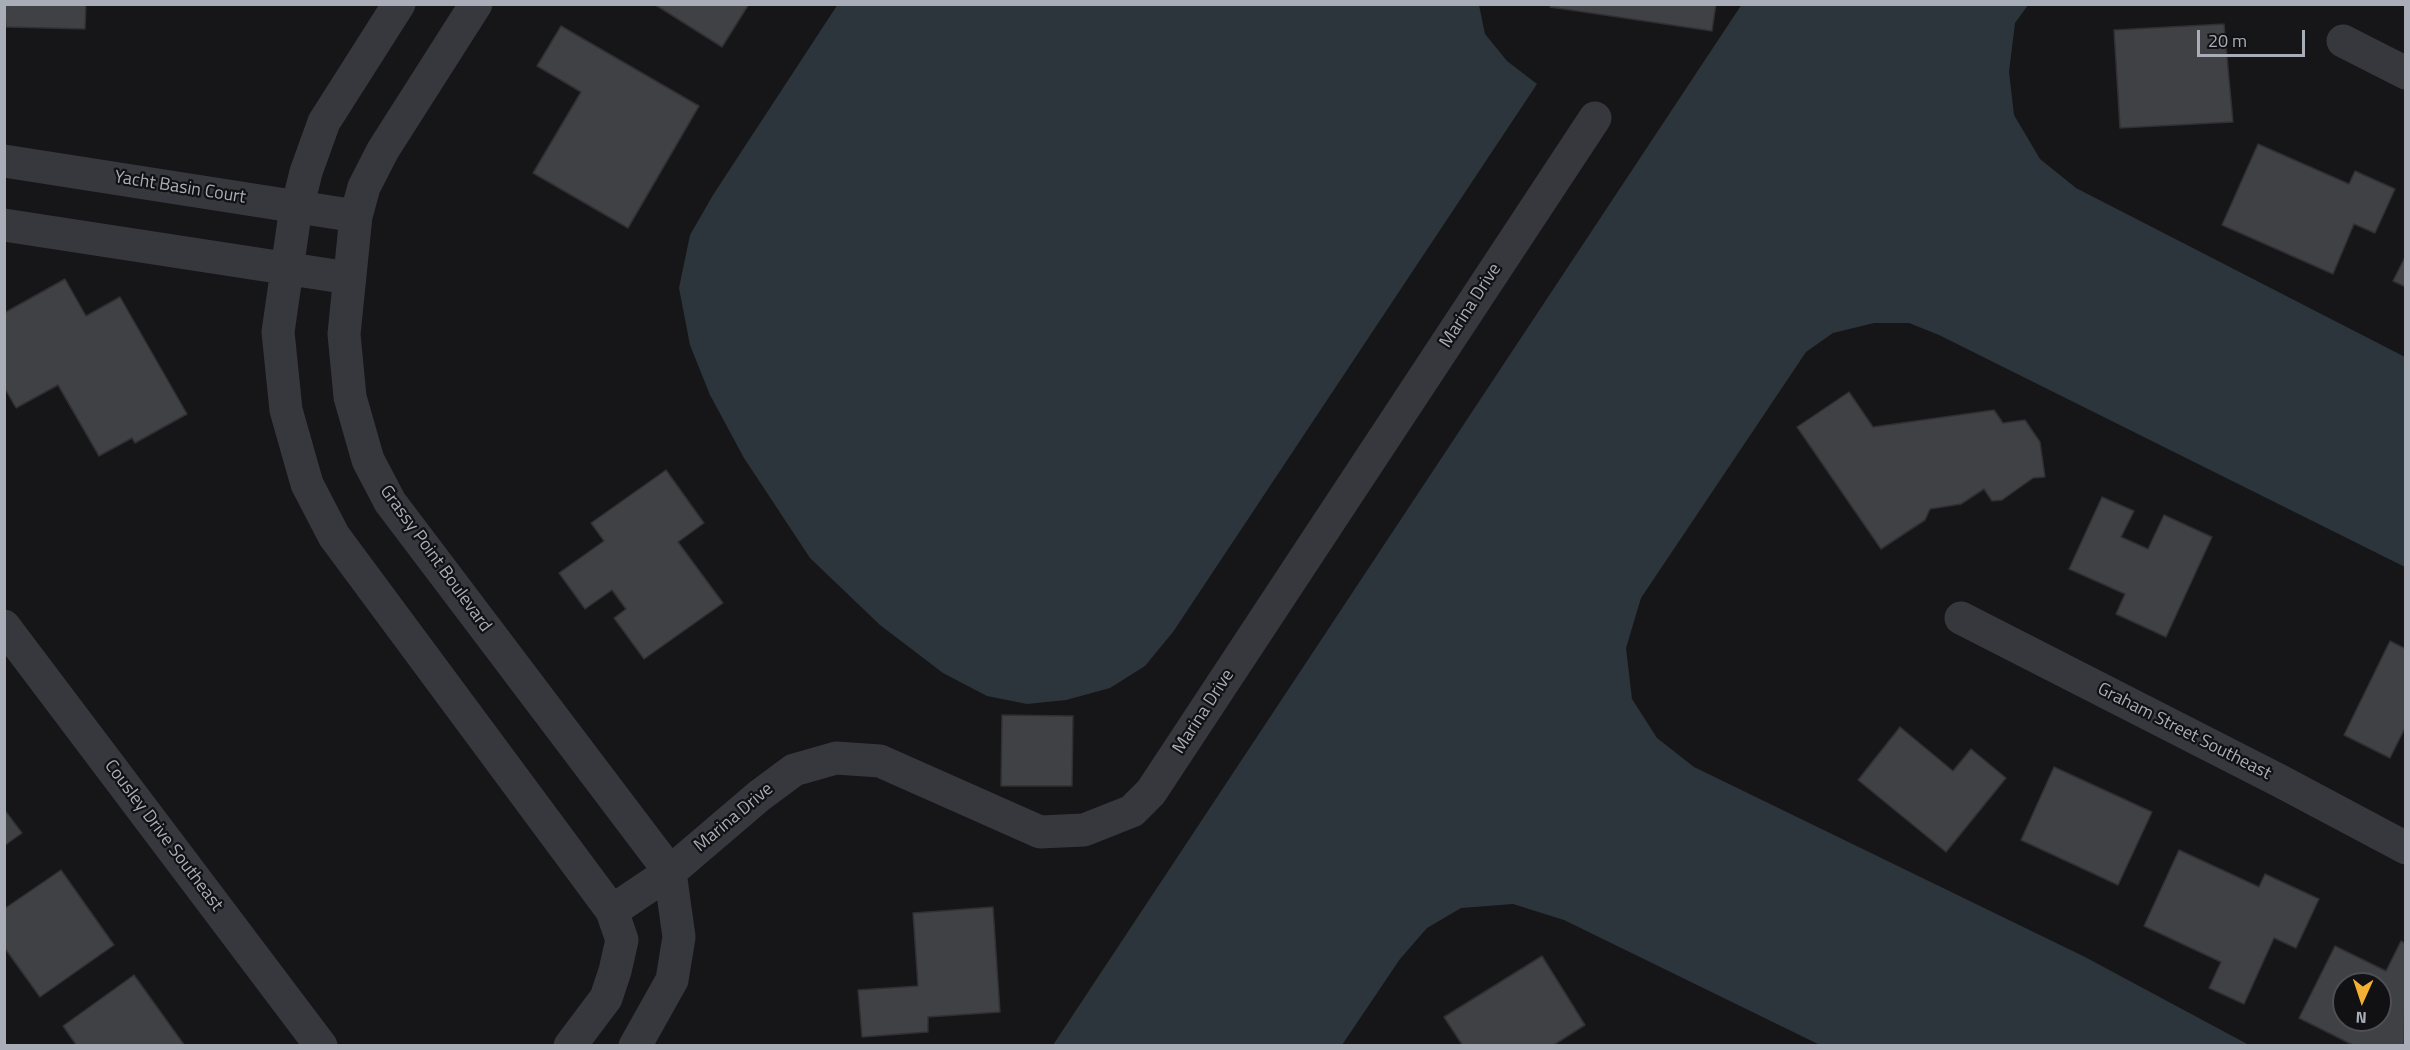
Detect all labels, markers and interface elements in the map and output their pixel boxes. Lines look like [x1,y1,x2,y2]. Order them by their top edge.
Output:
scale bar [2200,18,2308,56]
text: 20 m [2208,27,2247,54]
street label: Yacht Basin Court [113,167,247,209]
street label: Marina Drive [1436,260,1506,352]
street label: Grassy Point Boulevard [375,482,495,636]
street label: Marina Drive [1169,666,1239,758]
street label: Graham Street Southeast [2094,679,2274,785]
street label: Cousley Drive Southeast [99,756,227,916]
street label: Marina Drive [690,779,778,857]
north arrow [2332,972,2392,1032]
text: N [2355,1006,2367,1030]

